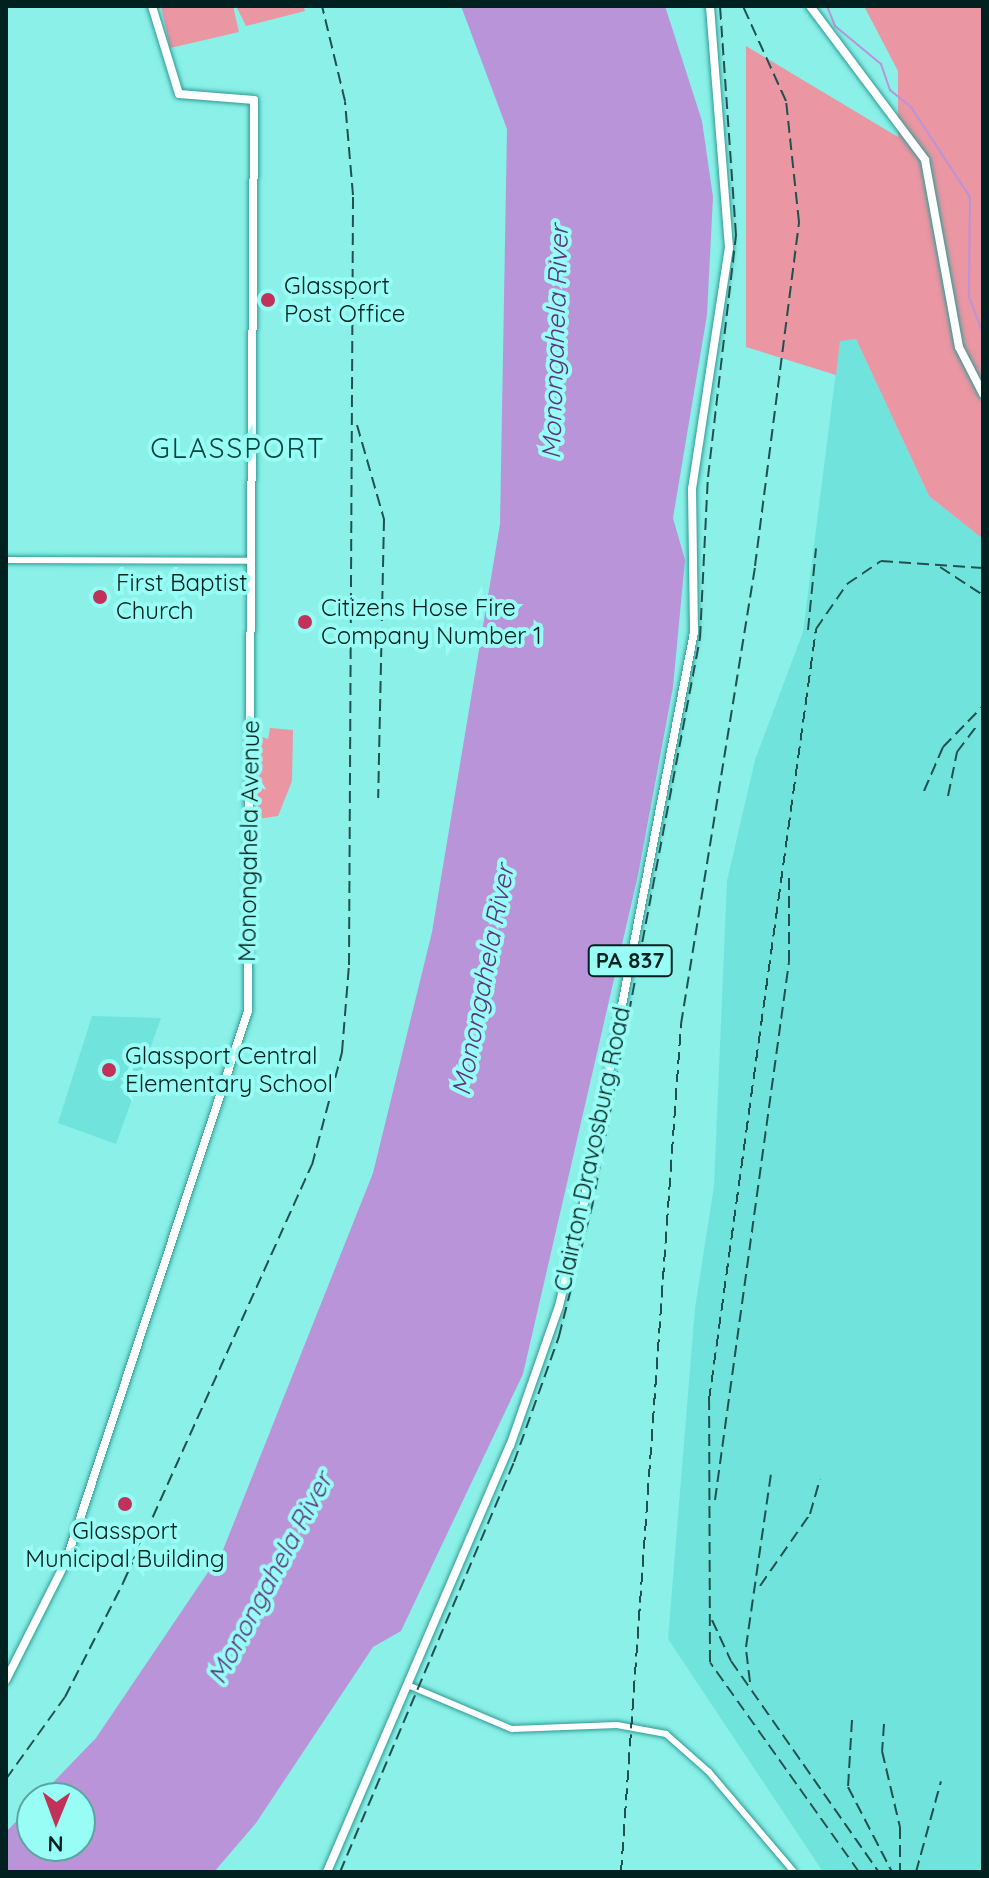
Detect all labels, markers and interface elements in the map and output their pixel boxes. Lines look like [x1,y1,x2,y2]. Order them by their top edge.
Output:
water label: Monongahela River [535,224,575,460]
place label: Glassport Post Office [284,272,405,328]
marker: Glassport Post Office [259,291,277,309]
district label: GLASSPORT [150,431,326,465]
place label: First Baptist Church [116,569,247,625]
marker: First Baptist Church [91,588,109,606]
place label: Citizens Hose Fire Company Number 1 [321,594,542,650]
marker: Citizens Hose Fire Company Number 1 [296,613,314,631]
street label: Monongahela Avenue [232,720,266,962]
water label: Monongahela River [445,862,521,1098]
road number: PA 837 [586,943,674,979]
street label: Clairton Dravosburg Road [548,1004,636,1294]
place label: Glassport Central Elementary School [125,1042,333,1098]
marker: Glassport Central Elementary School [100,1061,118,1079]
water label: Monongahela River [201,1467,339,1689]
marker: Glassport Municipal Building [116,1495,134,1513]
place label: Glassport Municipal Building [25,1517,225,1573]
north arrow [16,1782,96,1862]
text: N [47,1830,64,1858]

